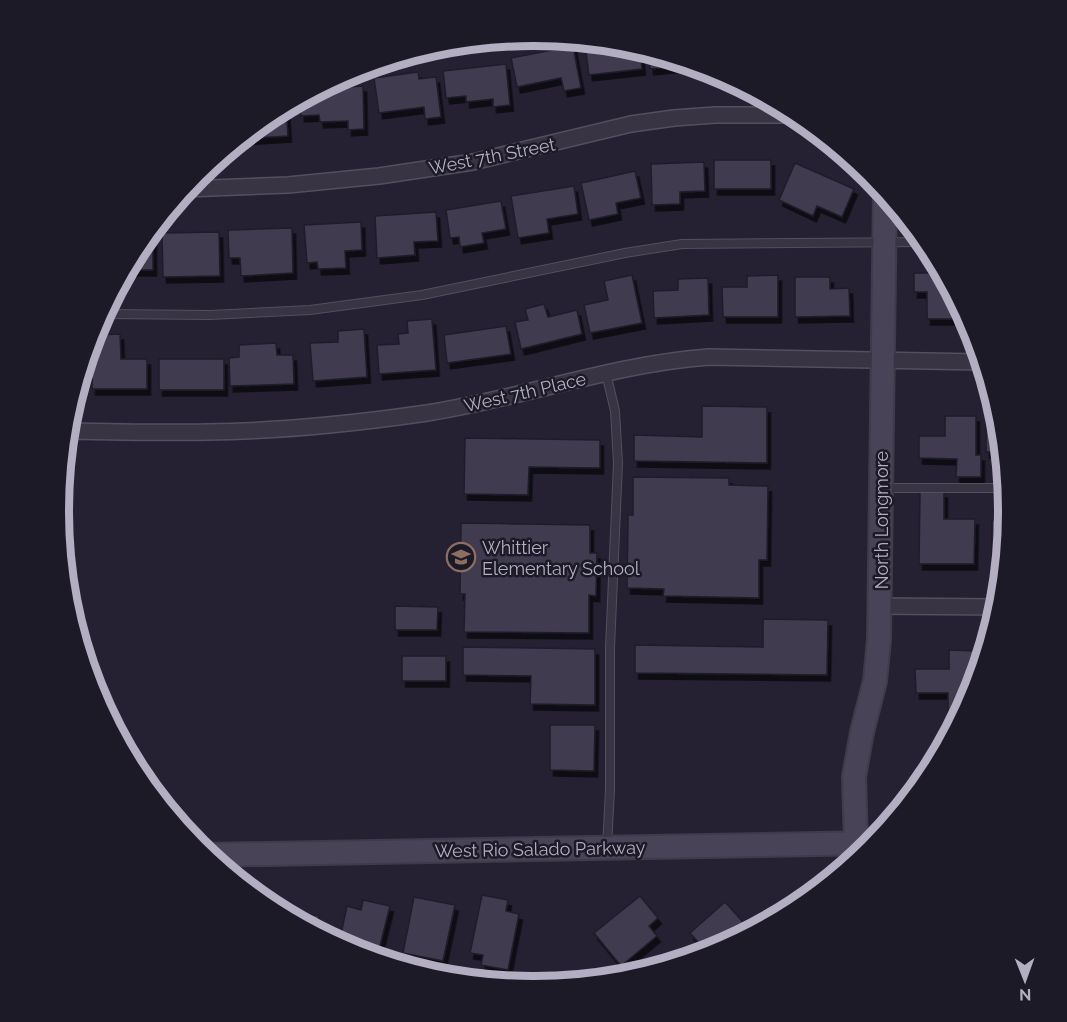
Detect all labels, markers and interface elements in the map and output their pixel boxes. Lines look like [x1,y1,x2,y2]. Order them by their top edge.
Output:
street label: West 7th Street [427,133,557,179]
street label: West 7th Place [462,368,588,416]
street label: North Longmore [871,450,892,589]
place label: Whittier Elementary School [482,537,640,579]
school or university icon: Whittier Elementary School [445,541,477,573]
street label: West Rio Salado Parkway [434,837,646,861]
north arrow [995,950,1055,1010]
text: N [1019,985,1032,1004]

